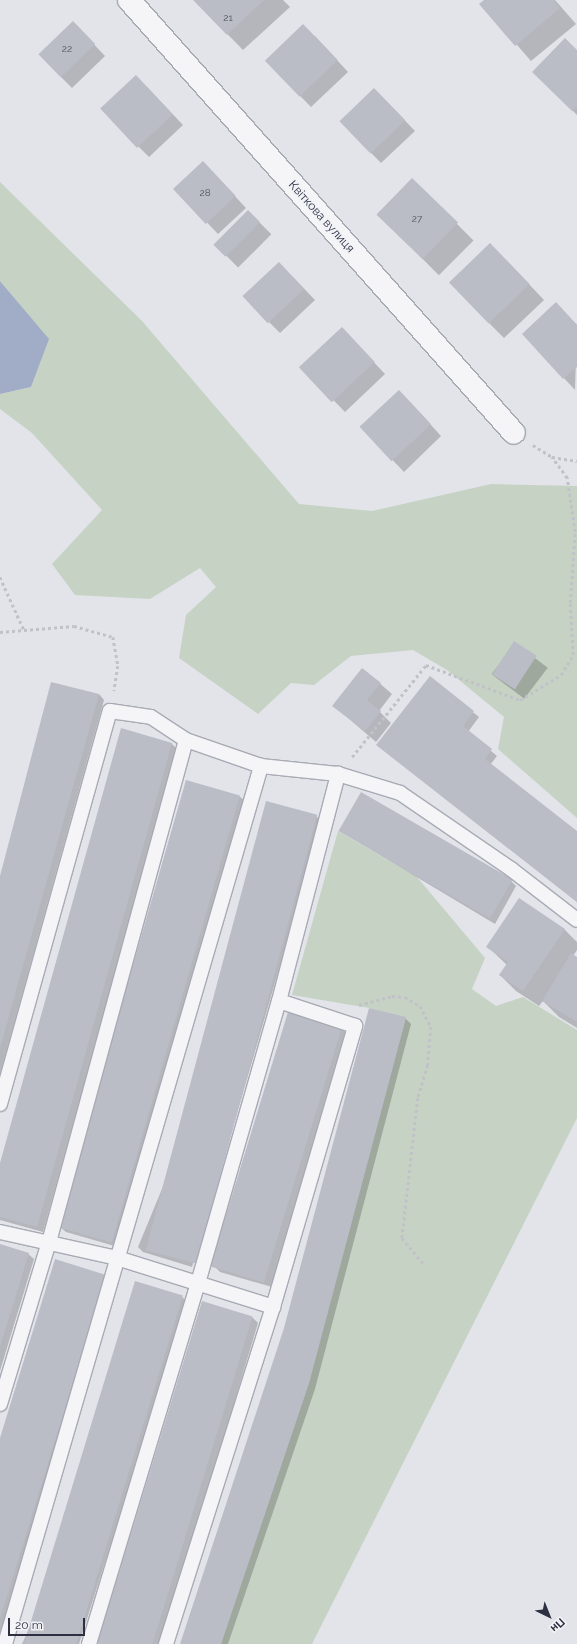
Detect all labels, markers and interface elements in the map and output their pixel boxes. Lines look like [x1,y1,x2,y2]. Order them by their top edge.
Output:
house number: 21 [223,12,233,24]
house number: 22 [62,43,72,55]
street label: Квіткова вулиця [285,178,357,256]
house number: 28 [199,187,211,199]
house number: 27 [412,213,422,225]
north arrow [529,1596,569,1636]
scale bar [10,1610,87,1636]
text: Пн [548,1615,567,1635]
text: 20 m [15,1618,43,1632]

